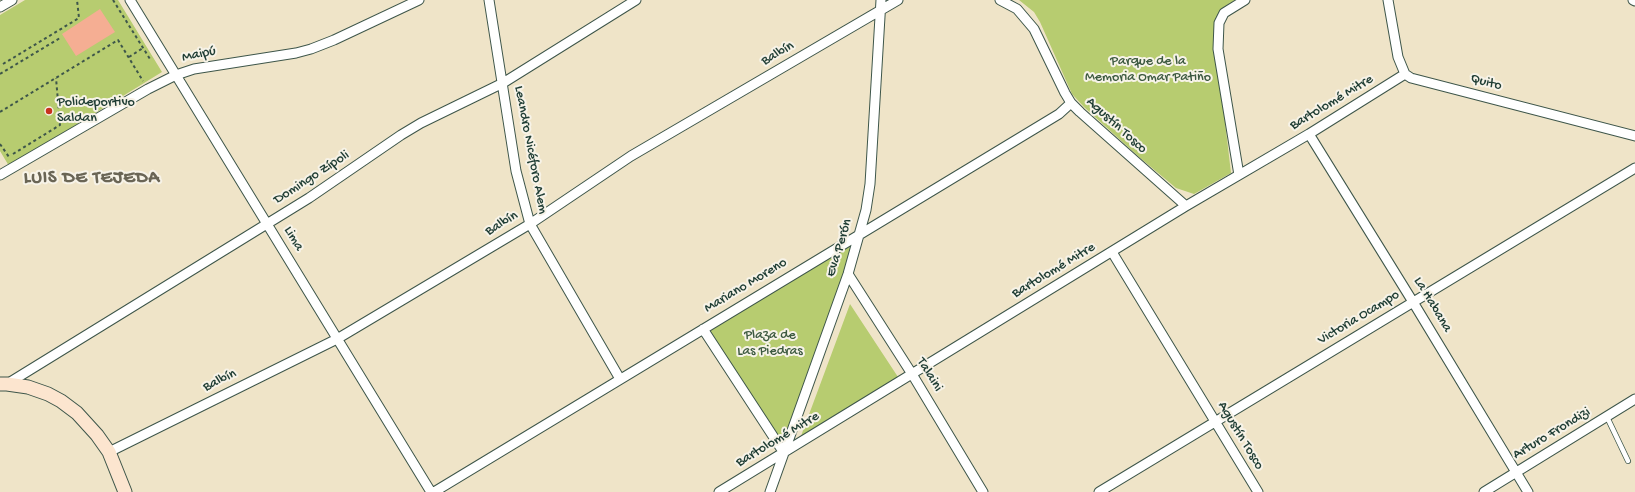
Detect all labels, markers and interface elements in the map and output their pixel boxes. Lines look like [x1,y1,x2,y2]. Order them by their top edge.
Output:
street label: Balbín [759,38,797,70]
street label: Maipú [181,43,217,67]
park label: Parque de la Memoria Omar Patiño [1085,54,1211,86]
street label: Quito [1468,71,1504,95]
street label: Bartolomé Mitre [1287,72,1377,134]
street label: Leandro Nicéforo Alem [509,84,551,216]
street label: Agustín Tosco [1082,94,1150,158]
place label: Polideportivo Saldan [57,95,135,128]
marker: Polideportivo Saldan [44,106,54,116]
street label: Domingo Zípoli [271,147,353,209]
district label: LUIS DE TEJEDA [24,168,160,190]
street label: Balbín [483,208,521,240]
street label: Eva Perón [823,217,857,279]
street label: Lima [279,224,307,254]
street label: Bartolomé Mitre [1009,240,1099,302]
street label: Mariano Moreno [702,255,790,317]
street label: La Habana [1409,274,1455,336]
street label: Victoria Ocampo [1315,287,1403,349]
park label: Plaza de Las Piedras [737,328,803,360]
street label: Talaini [912,355,946,395]
street label: Balbín [201,366,239,396]
street label: Agustín Tosco [1213,399,1267,473]
street label: Arturo Frondizi [1510,404,1594,464]
street label: Bartolomé Mitre [733,409,823,471]

